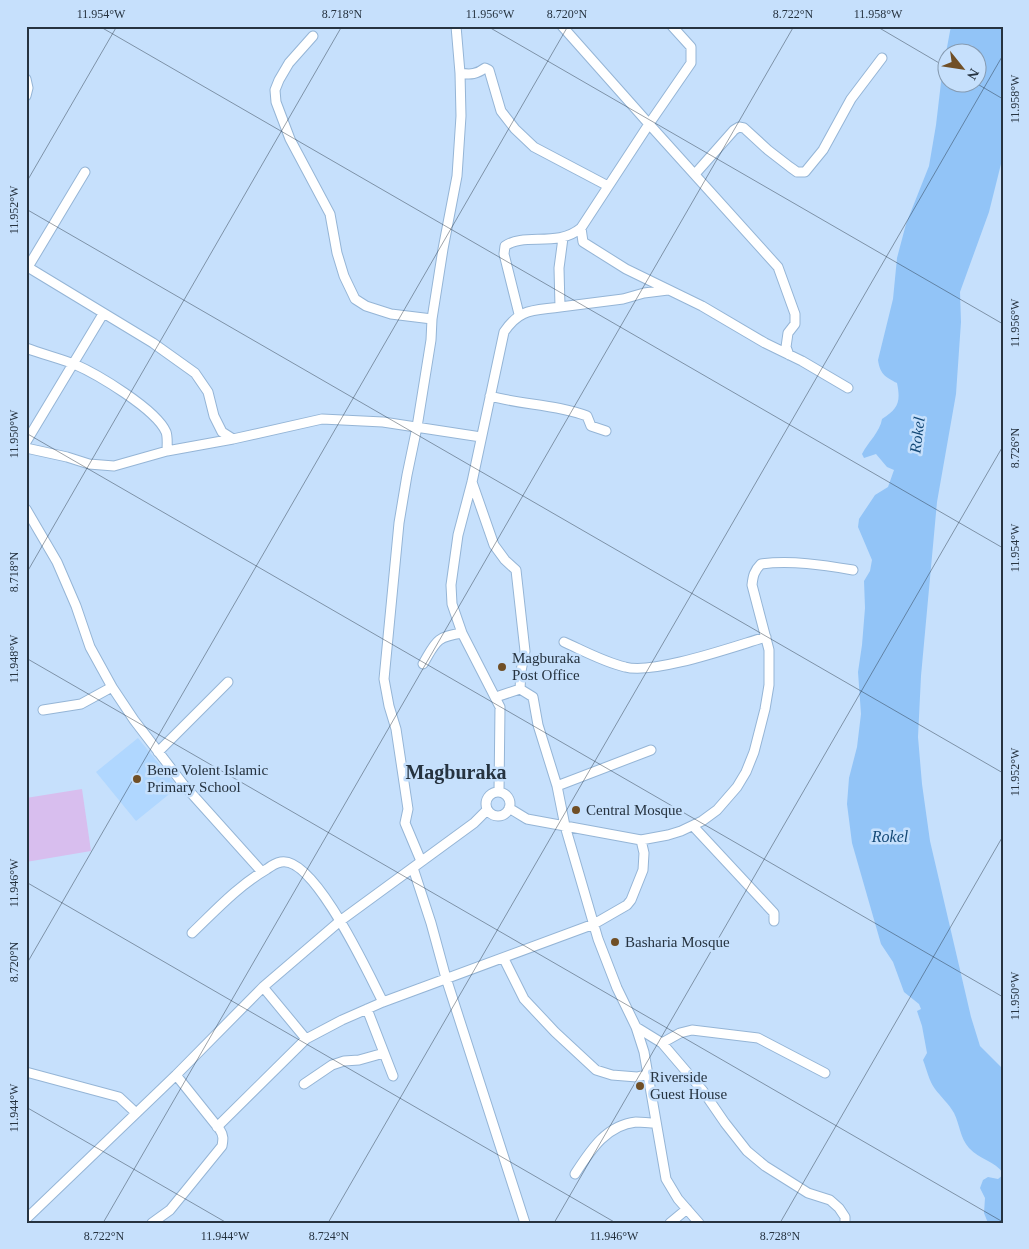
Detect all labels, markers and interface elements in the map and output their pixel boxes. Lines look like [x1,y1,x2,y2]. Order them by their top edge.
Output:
text: 11.954°W [77,7,126,21]
text: 8.718°N [322,7,363,21]
text: 11.956°W [466,7,515,21]
text: 8.720°N [547,7,588,21]
text: 8.722°N [773,7,814,21]
text: 11.958°W [854,7,903,21]
north arrow [936,42,986,92]
text: N [964,66,982,82]
text: 11.958°W [1008,74,1022,123]
text: 11.952°W [7,185,21,234]
text: 11.956°W [1008,298,1022,347]
text: 11.950°W [7,409,21,458]
water label: Rokel [906,415,928,455]
text: 8.726°N [1008,427,1022,468]
text: 11.954°W [1008,523,1022,572]
text: 8.718°N [7,551,21,592]
text: 11.948°W [7,634,21,683]
place label: Magburaka Post Office [512,650,581,683]
marker: Magburaka Post Office [496,661,508,673]
text: 11.952°W [1008,747,1022,796]
district label: Magburaka [405,761,507,784]
place label: Bene Volent Islamic Primary School [147,762,268,795]
marker: Bene Volent Islamic Primary School [131,773,143,785]
place label: Central Mosque [586,802,683,818]
marker: Central Mosque [570,804,582,816]
water label: Rokel [871,828,909,845]
text: 11.946°W [7,858,21,907]
place label: Basharia Mosque [625,934,730,950]
marker: Basharia Mosque [609,936,621,948]
text: 8.720°N [7,941,21,982]
text: 11.950°W [1008,971,1022,1020]
place label: Riverside Guest House [650,1069,727,1102]
marker: Riverside Guest House [634,1080,646,1092]
text: 11.944°W [7,1083,21,1132]
text: 8.722°N [84,1229,125,1243]
text: 11.944°W [201,1229,250,1243]
text: 8.724°N [309,1229,350,1243]
text: 11.946°W [590,1229,639,1243]
text: 8.728°N [760,1229,801,1243]

